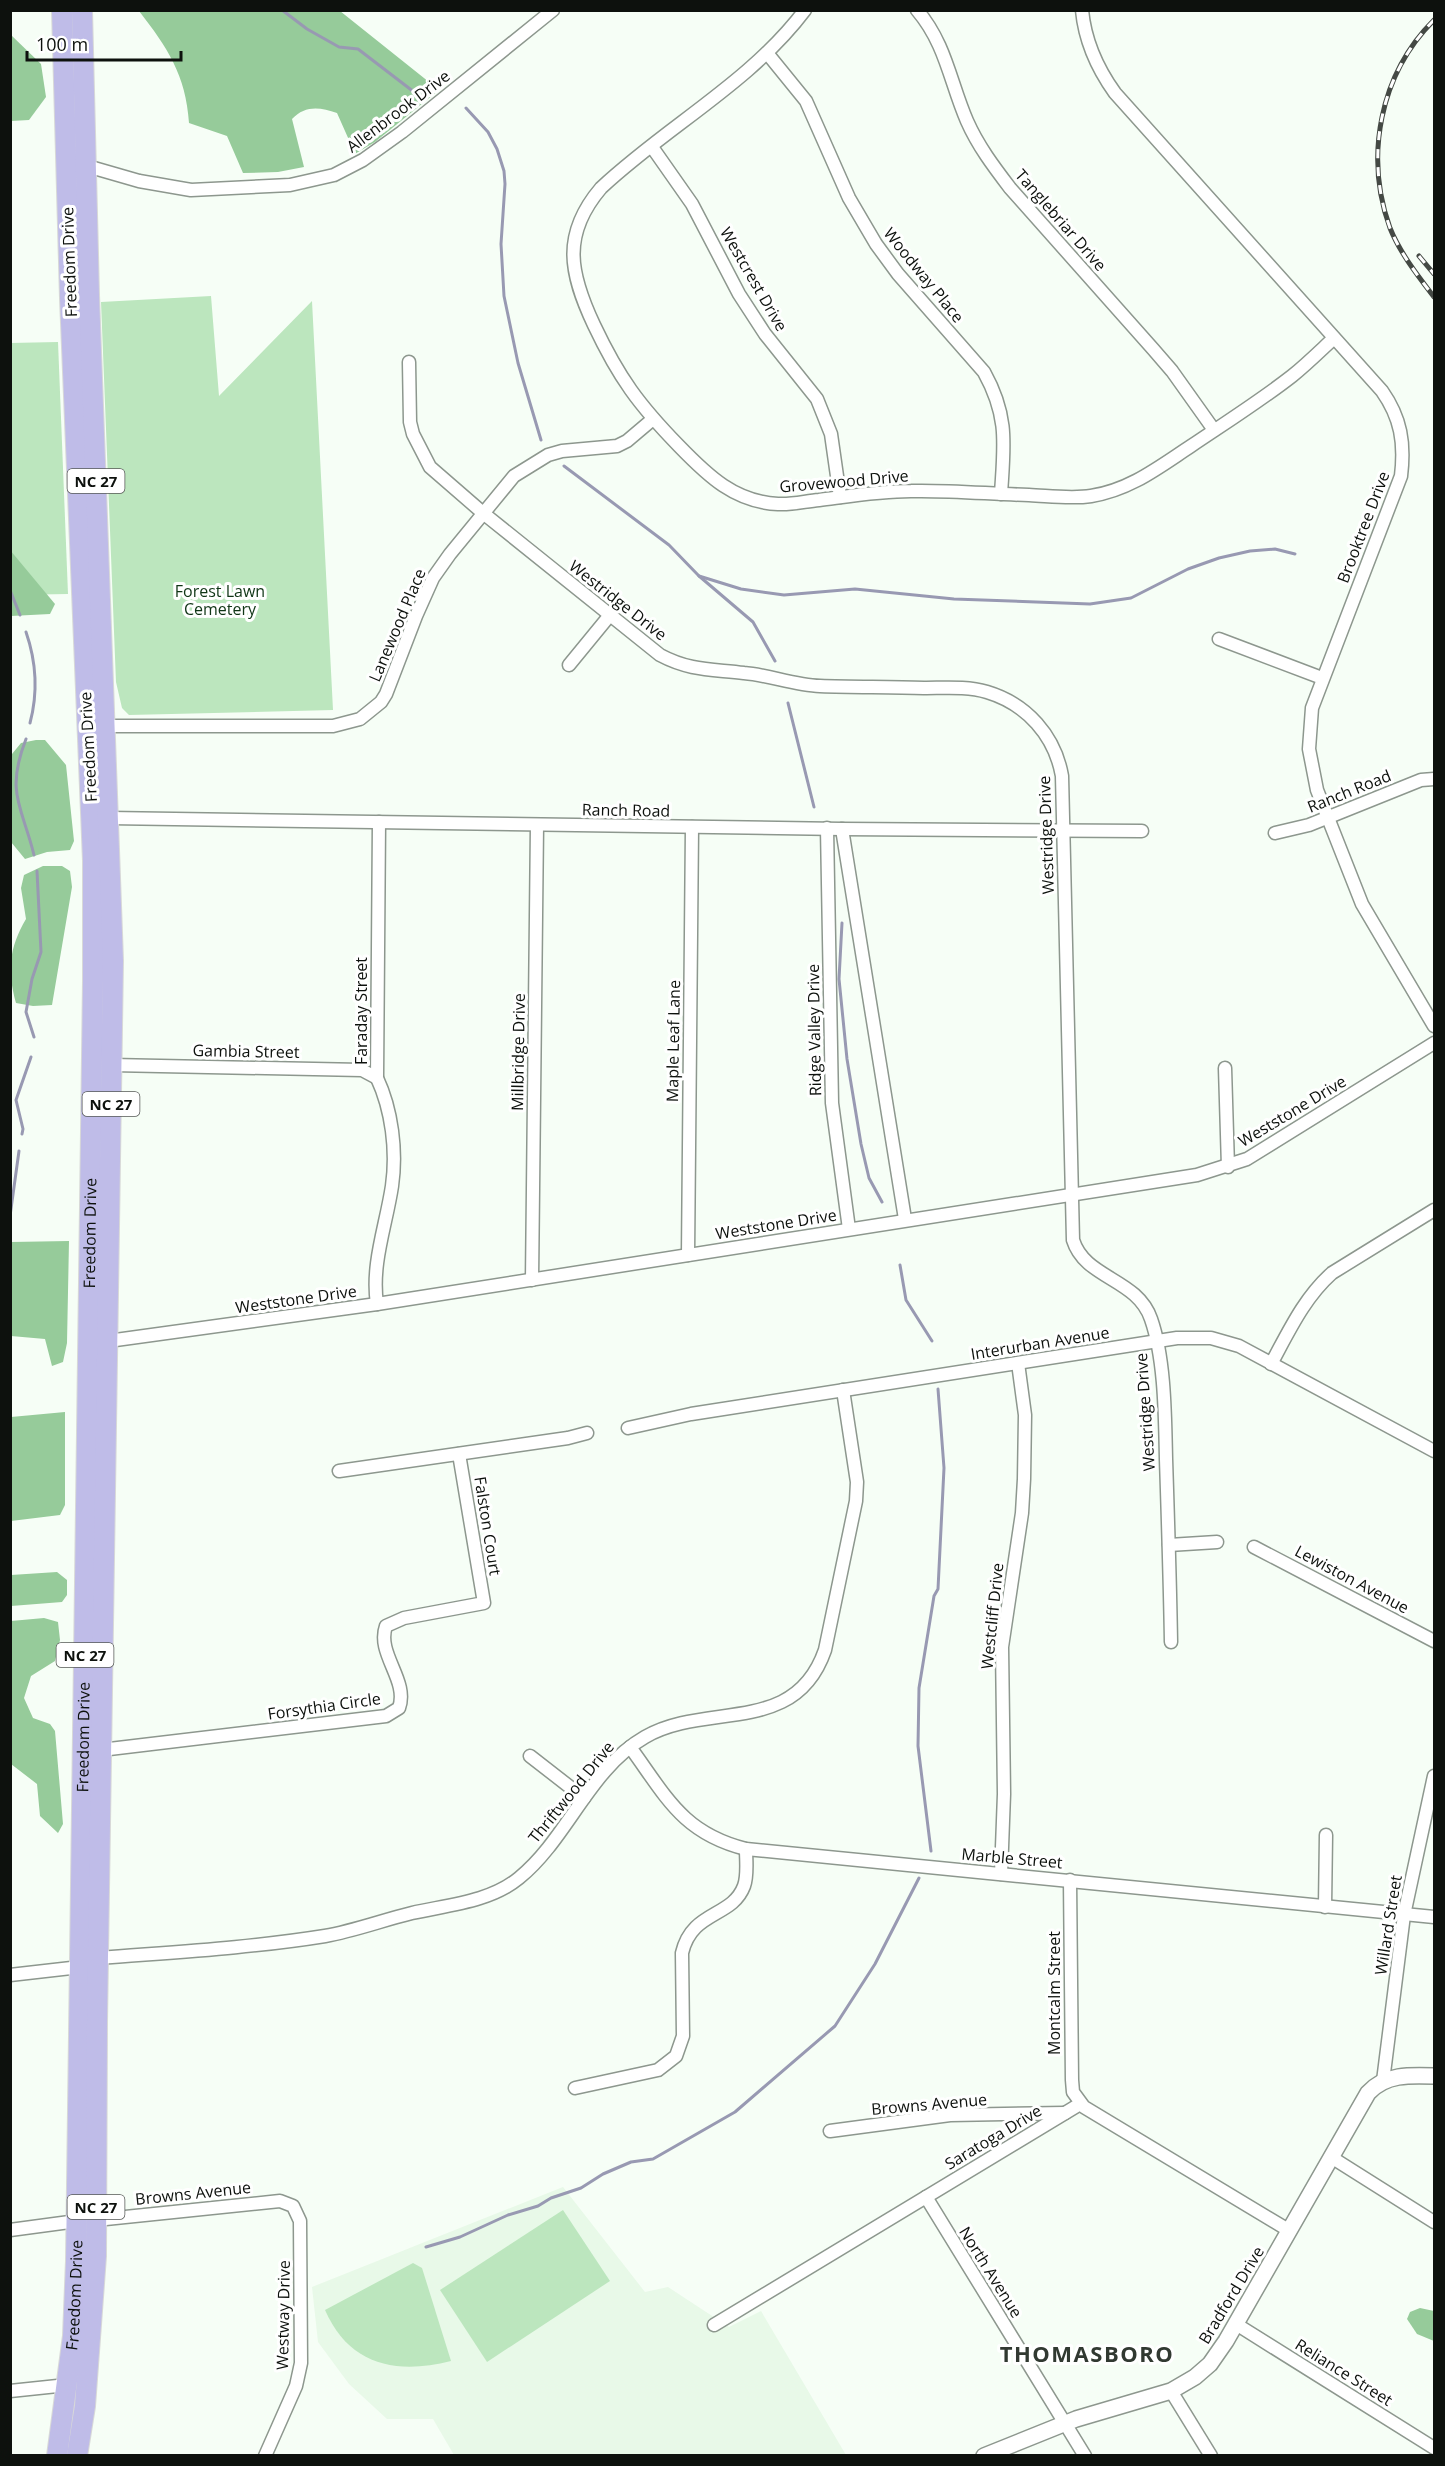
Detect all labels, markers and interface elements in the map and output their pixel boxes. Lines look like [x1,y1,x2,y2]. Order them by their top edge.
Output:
scale bar [27,24,182,62]
text: 100 m [36,32,88,56]
street label: Allenbrook Drive [342,65,454,157]
street label: Tanglebriar Drive [1011,164,1111,276]
street label: Freedom Drive [56,206,82,318]
street label: Westcrest Drive [715,223,793,335]
street label: Woodway Place [879,223,969,327]
street label: Grovewood Drive [779,464,909,498]
street label: Brooktree Drive [1332,468,1394,586]
road number: NC 27 [68,469,124,493]
street label: Westridge Drive [565,555,671,645]
street label: Lanewood Place [363,565,431,685]
park label: Forest Lawn Cemetery [175,580,265,620]
street label: Freedom Drive [74,691,102,803]
street label: Ranch Road [1304,764,1394,818]
street label: Westridge Drive [1033,775,1059,895]
street label: Ranch Road [582,798,670,822]
street label: Faraday Street [350,957,372,1065]
street label: Ridge Valley Drive [802,964,826,1096]
street label: Maple Leaf Lane [661,980,685,1102]
street label: Millbridge Drive [506,993,530,1111]
street label: Gambia Street [192,1039,300,1063]
street label: Weststone Drive [1234,1070,1350,1152]
road number: NC 27 [82,1092,140,1116]
street label: Freedom Drive [78,1178,101,1289]
street label: Weststone Drive [714,1204,838,1244]
street label: Weststone Drive [234,1280,358,1318]
street label: Interurban Avenue [969,1321,1111,1365]
street label: Westridge Drive [1130,1352,1160,1472]
street label: Falston Court [469,1475,507,1577]
street label: Lewiston Avenue [1291,1540,1413,1618]
street label: Westcliff Drive [975,1562,1009,1670]
road number: NC 27 [56,1643,113,1667]
street label: Freedom Drive [71,1682,95,1792]
street label: Forsythia Circle [266,1687,382,1725]
street label: Thriftwood Drive [523,1736,619,1848]
street label: Marble Street [960,1843,1064,1873]
street label: Willard Street [1369,1873,1407,1977]
street label: Montcalm Street [1043,1931,1065,2055]
street label: Browns Avenue [870,2088,988,2120]
street label: Saratoga Drive [940,2099,1046,2175]
street label: Browns Avenue [134,2176,252,2210]
road number: NC 27 [68,2195,124,2219]
street label: North Avenue [954,2222,1028,2322]
street label: Freedom Drive [60,2240,87,2352]
street label: Bradford Drive [1193,2242,1269,2348]
street label: Westway Drive [271,2260,295,2370]
street label: Reliance Street [1291,2333,1397,2411]
district label: THOMASBORO [1000,2338,1174,2368]

